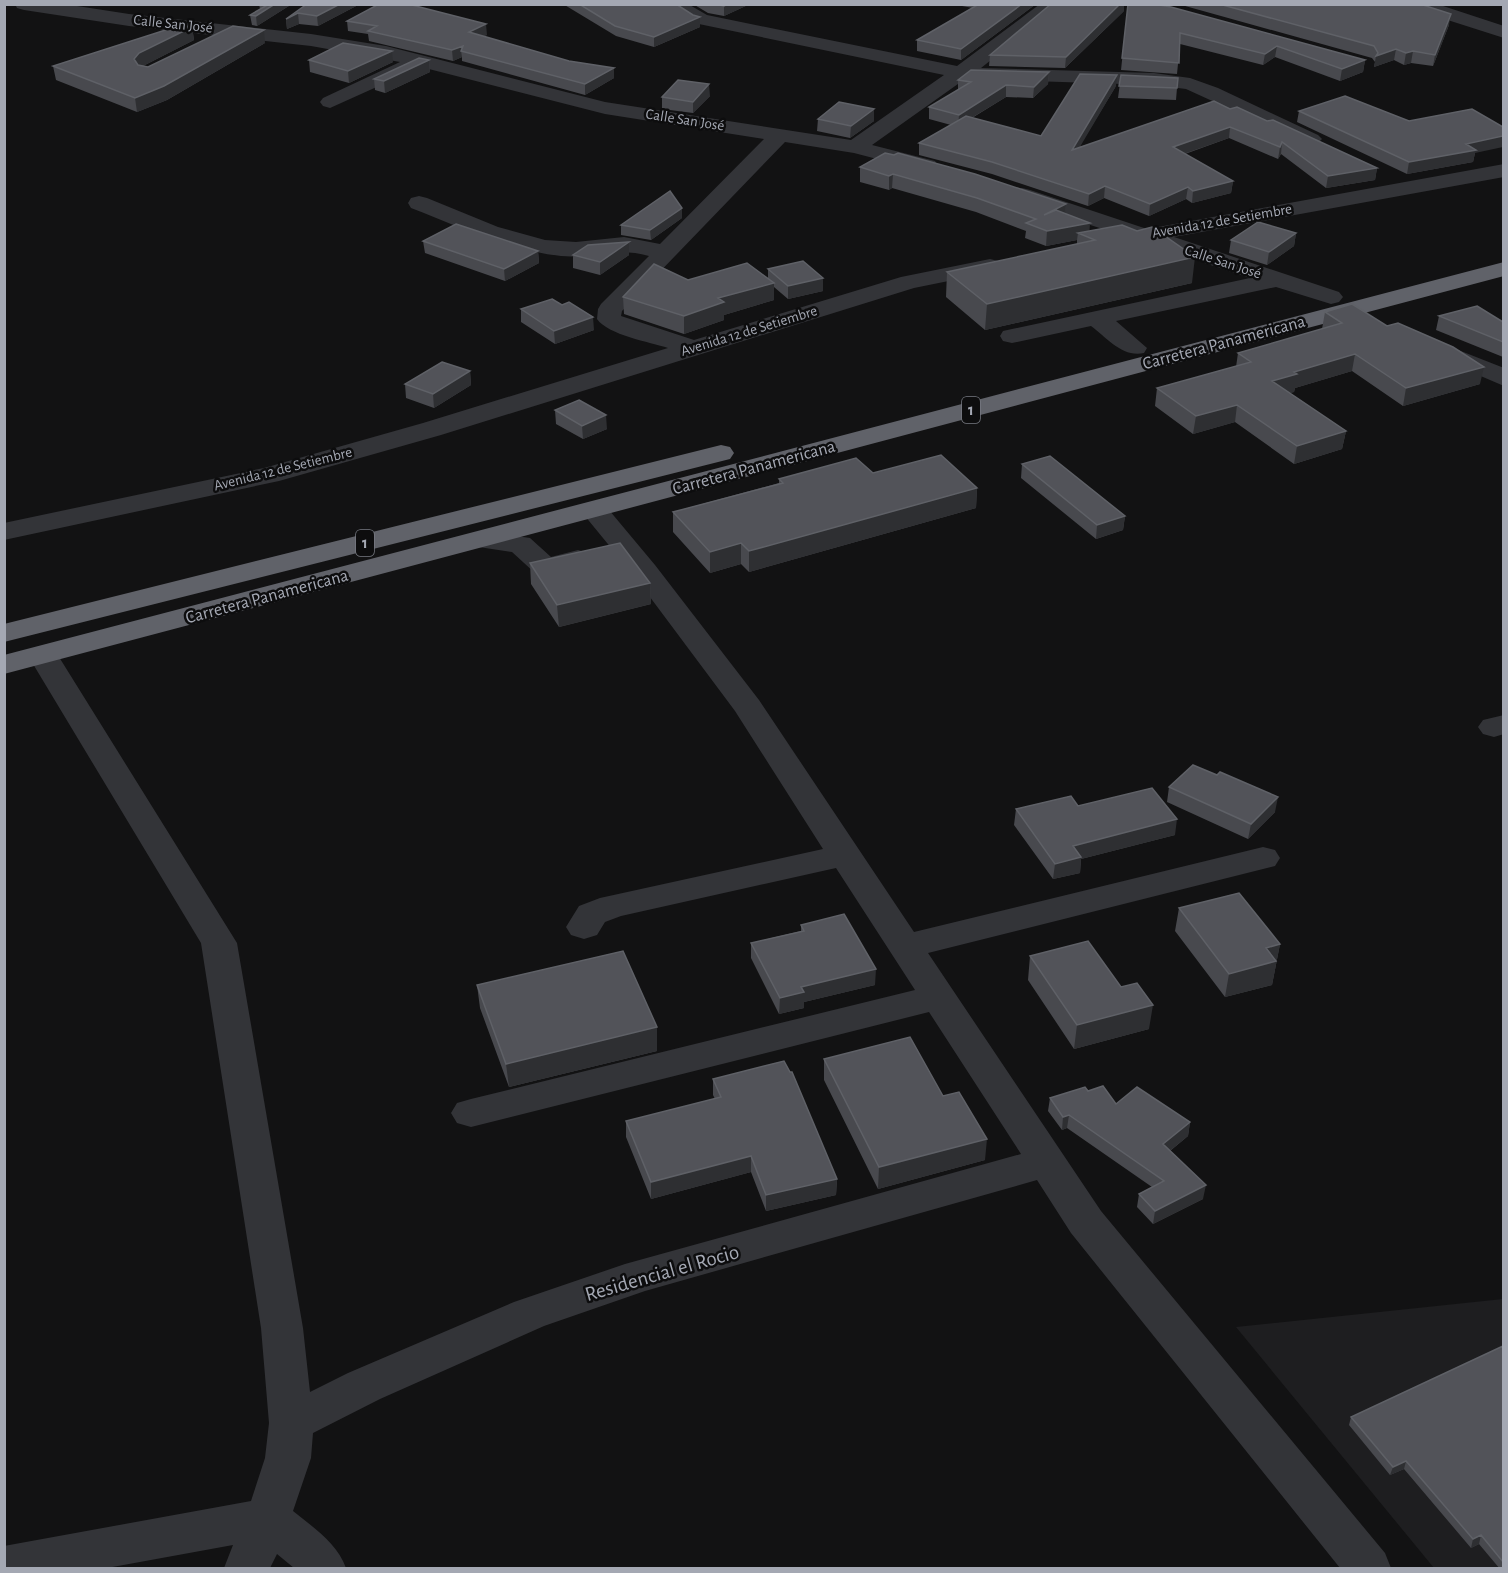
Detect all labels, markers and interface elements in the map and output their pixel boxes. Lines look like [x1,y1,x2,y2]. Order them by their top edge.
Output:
street label: Calle San José [133,12,213,36]
street label: Calle San José [645,106,726,134]
street label: Avenida 12 de Setiembre [1151,201,1293,241]
street label: Calle San José [1183,243,1263,281]
street label: Avenida 12 de Setiembre [679,303,819,359]
street label: Carretera Panamericana [1141,313,1307,373]
road number: 1 [962,397,980,423]
street label: Carretera Panamericana [671,438,837,498]
street label: Avenida 12 de Setiembre [212,445,354,493]
road number: 1 [356,530,374,556]
street label: Carretera Panamericana [184,567,350,627]
street label: Residencial el Rocio [583,1241,741,1305]

